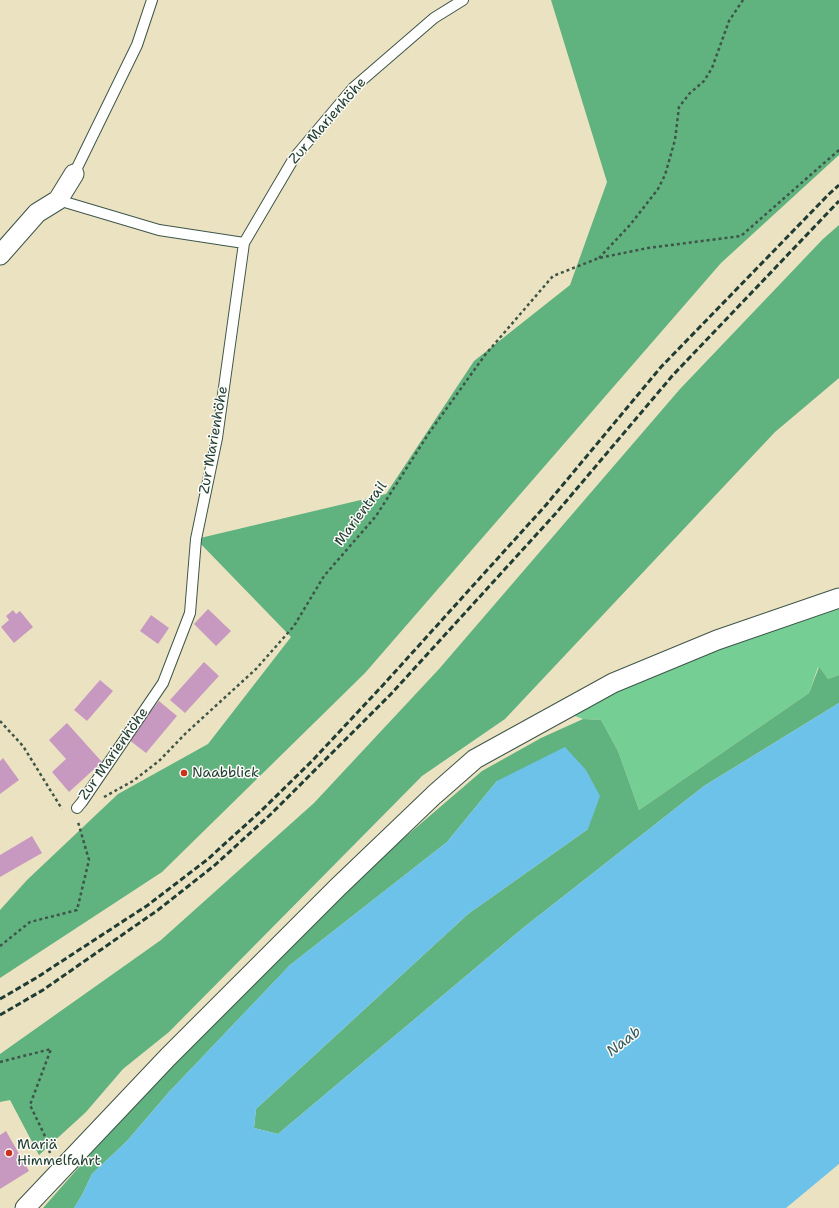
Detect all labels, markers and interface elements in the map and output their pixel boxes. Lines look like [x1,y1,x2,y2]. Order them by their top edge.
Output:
street label: Zur Marienhöhe [286,74,370,168]
street label: Zur Marienhöhe [196,385,232,495]
street label: Marientrail [331,478,391,550]
street label: Zur Marienhöhe [76,705,152,803]
place label: Naabblick [192,765,259,781]
marker: Naabblick [179,768,189,778]
water label: Naab [603,1023,645,1061]
place label: Mariä Himmelfahrt [17,1137,101,1170]
marker: Mariä Himmelfahrt [4,1148,14,1158]

